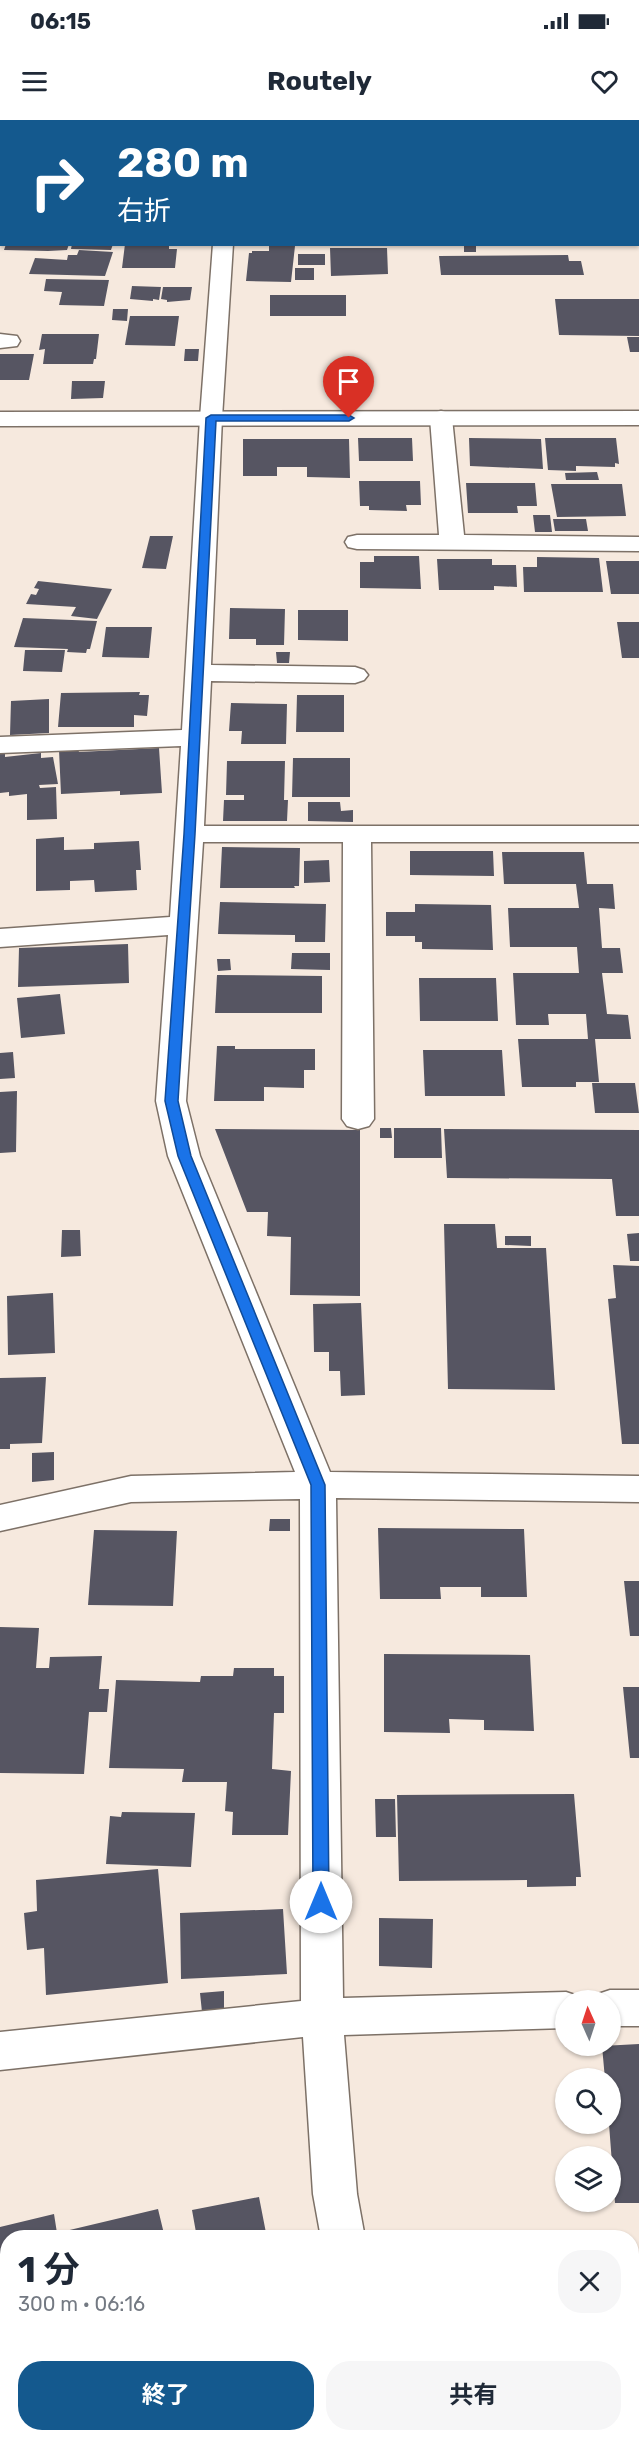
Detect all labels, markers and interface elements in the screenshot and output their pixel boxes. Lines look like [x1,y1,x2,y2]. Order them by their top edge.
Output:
text: 06:15 [30,8,91,35]
icon: menu [18,65,51,98]
text: Routely [267,65,372,97]
icon: heart [588,65,621,98]
text: 280 m [117,138,249,188]
icon: right [18,144,96,222]
text: 右折 [117,195,171,227]
pin [323,356,374,418]
icon: arrive [332,365,365,398]
position arrow [289,1870,353,1934]
north arrow [555,1990,621,2056]
map controls [555,1990,621,2212]
button: search [555,2068,621,2134]
button: layers [555,2146,621,2212]
text: 1 分 [18,2248,80,2291]
button: close [558,2250,621,2313]
text: 300 m · 06:16 [18,2292,145,2316]
button: 終了 [18,2361,314,2430]
button: 共有 [326,2361,621,2430]

